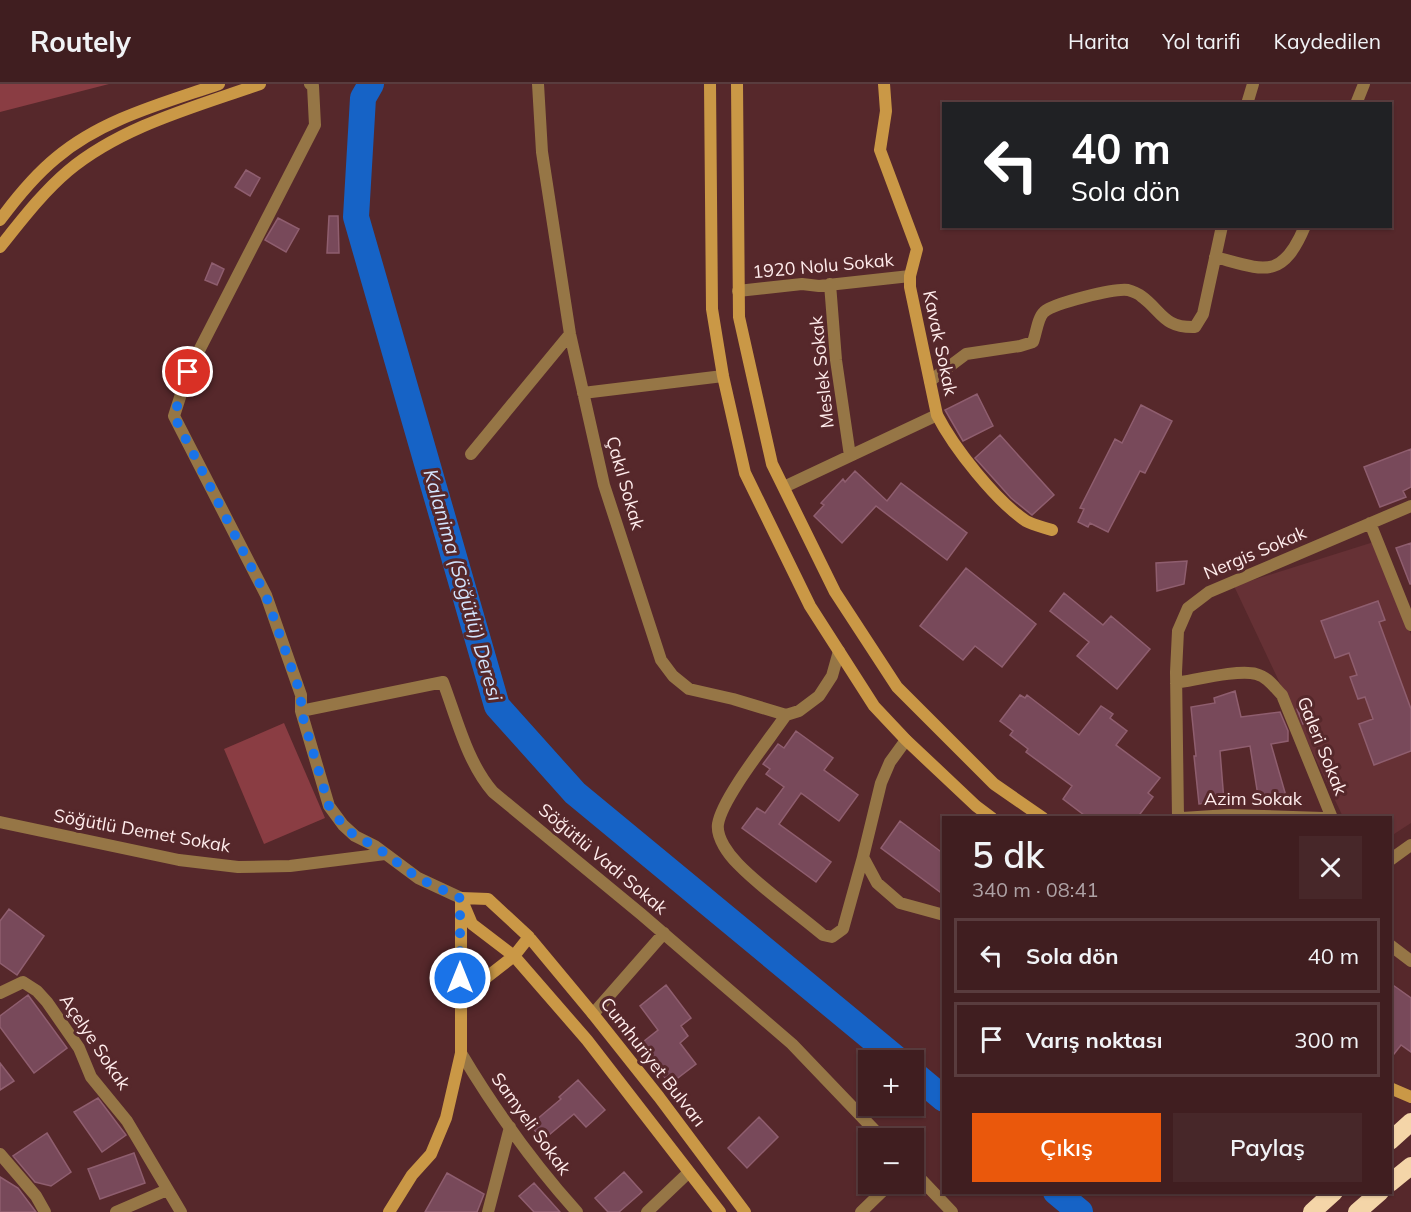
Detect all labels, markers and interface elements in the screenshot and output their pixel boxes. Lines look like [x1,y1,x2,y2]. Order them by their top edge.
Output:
text: Routely [30,24,131,59]
text: Harita [1068,28,1129,54]
text: Yol tarifi [1162,28,1241,54]
text: Kaydedilen [1274,28,1381,54]
text: 40 m [1071,122,1171,175]
icon: left [972,126,1050,204]
text: Sola dön [1071,174,1180,208]
street label: 1920 Nolu Sokak [751,248,895,283]
street label: Kavak Sokak [918,288,963,398]
street label: Meslek Sokak [804,314,839,429]
pin [162,346,213,397]
icon: arrive [171,355,204,388]
street label: Çakıl Sokak [601,433,650,533]
water label: Kalanima (Söğütlü) Deresi [418,466,509,704]
street label: Nergis Sokak [1200,520,1310,584]
street label: Galeri Sokak [1292,693,1353,799]
street label: Azim Sokak [1204,787,1303,810]
street label: Söğütlü Vadi Sokak [534,798,673,920]
street label: Söğütlü Demet Sokak [52,804,233,857]
text: 5 dk [972,832,1044,877]
button: close [1299,836,1362,899]
text: 340 m · 08:41 [972,877,1098,902]
icon: left [975,939,1008,972]
text: Sola dön [1026,942,1119,970]
text: 40 m [1308,942,1359,970]
position arrow [428,946,492,1010]
street label: Açelye Sokak [55,989,136,1095]
street label: Cumhuriyet Bulvarı [596,992,711,1131]
icon: arrive [975,1023,1008,1056]
text: Varış noktası [1026,1026,1162,1054]
text: 300 m [1294,1026,1359,1054]
map controls [858,1050,924,1194]
button: + [858,1050,924,1116]
street label: Samyeli Sokak [487,1068,577,1180]
button: Çıkış [972,1113,1161,1182]
button: Paylaş [1173,1113,1362,1182]
button: − [858,1128,924,1194]

